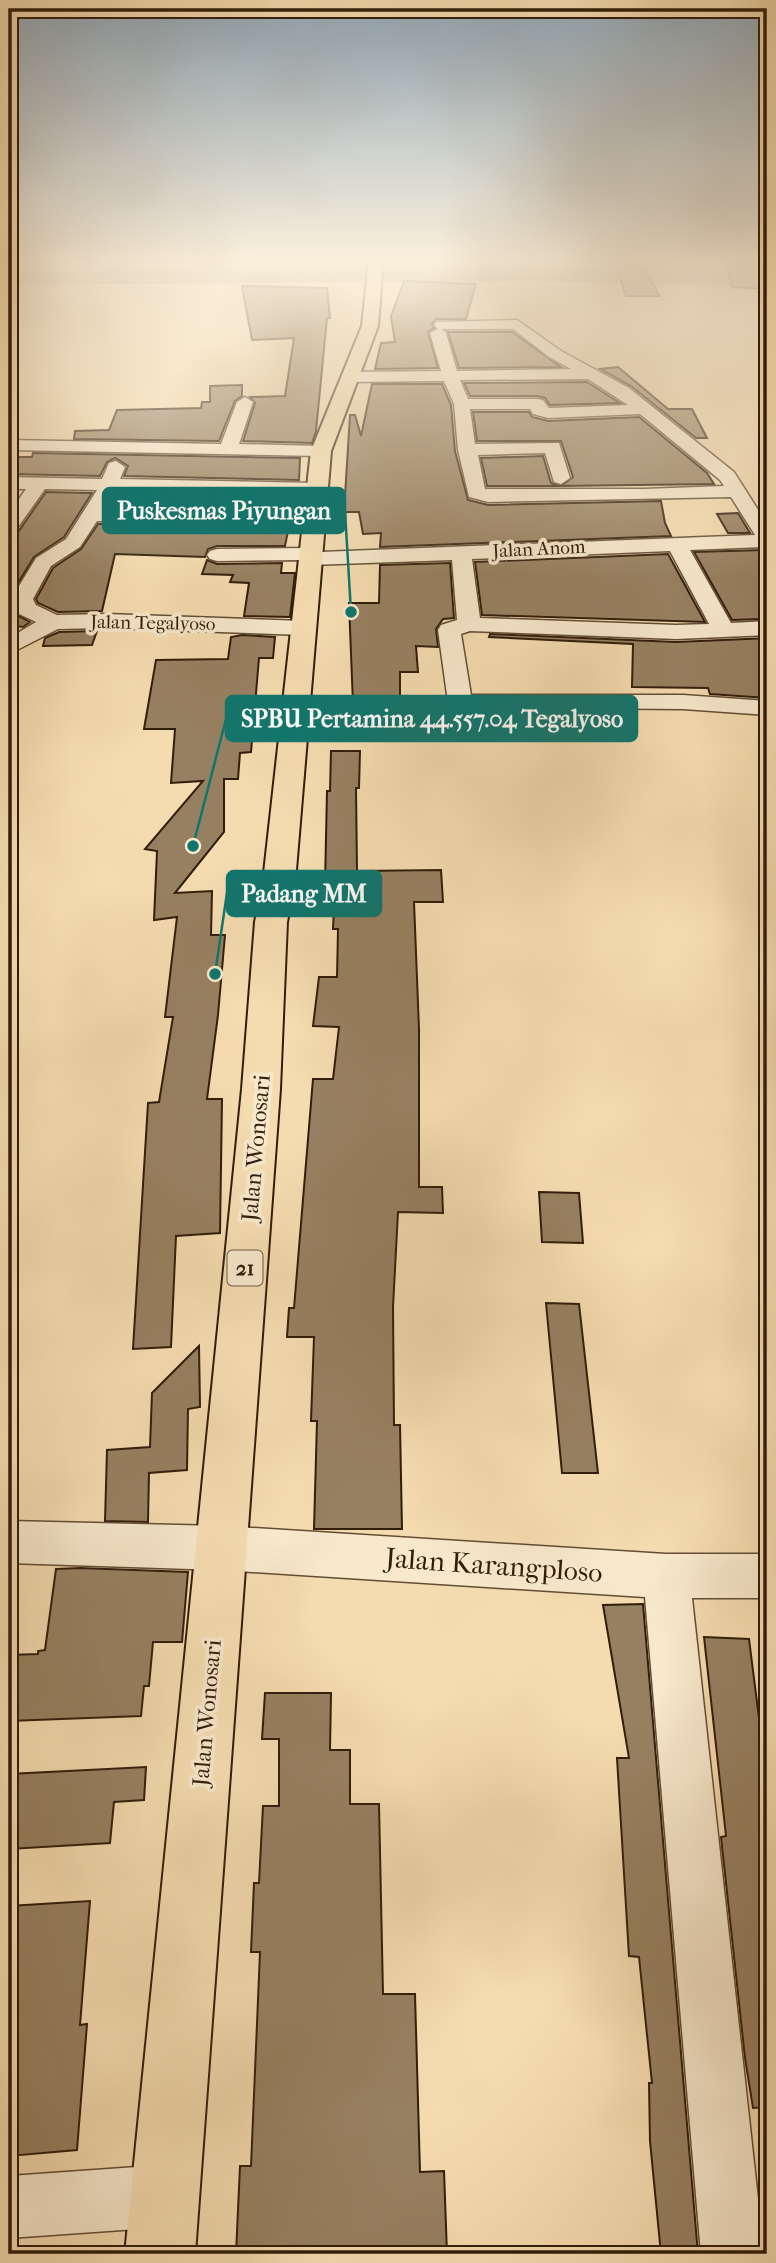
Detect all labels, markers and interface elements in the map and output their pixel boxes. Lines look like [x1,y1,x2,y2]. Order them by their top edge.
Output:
callout: Puskesmas Piyungan [103,488,345,533]
text: Puskesmas Piyungan [117,497,332,525]
street label: Jalan Anom [490,536,586,563]
street label: Jalan Tegalyoso [88,611,216,635]
callout: SPBU Pertamina 44.557.04 Tegalyoso [226,696,637,741]
text: SPBU Pertamina 44.557.04 Tegalyoso [241,705,623,734]
callout: Padang MM [227,871,381,916]
text: Padang MM [241,880,367,908]
street label: Jalan Wonosari [236,1073,276,1225]
road number: 21 [228,1250,262,1286]
street label: Jalan Karangploso [382,1541,604,1589]
street label: Jalan Wonosari [187,1638,227,1790]

